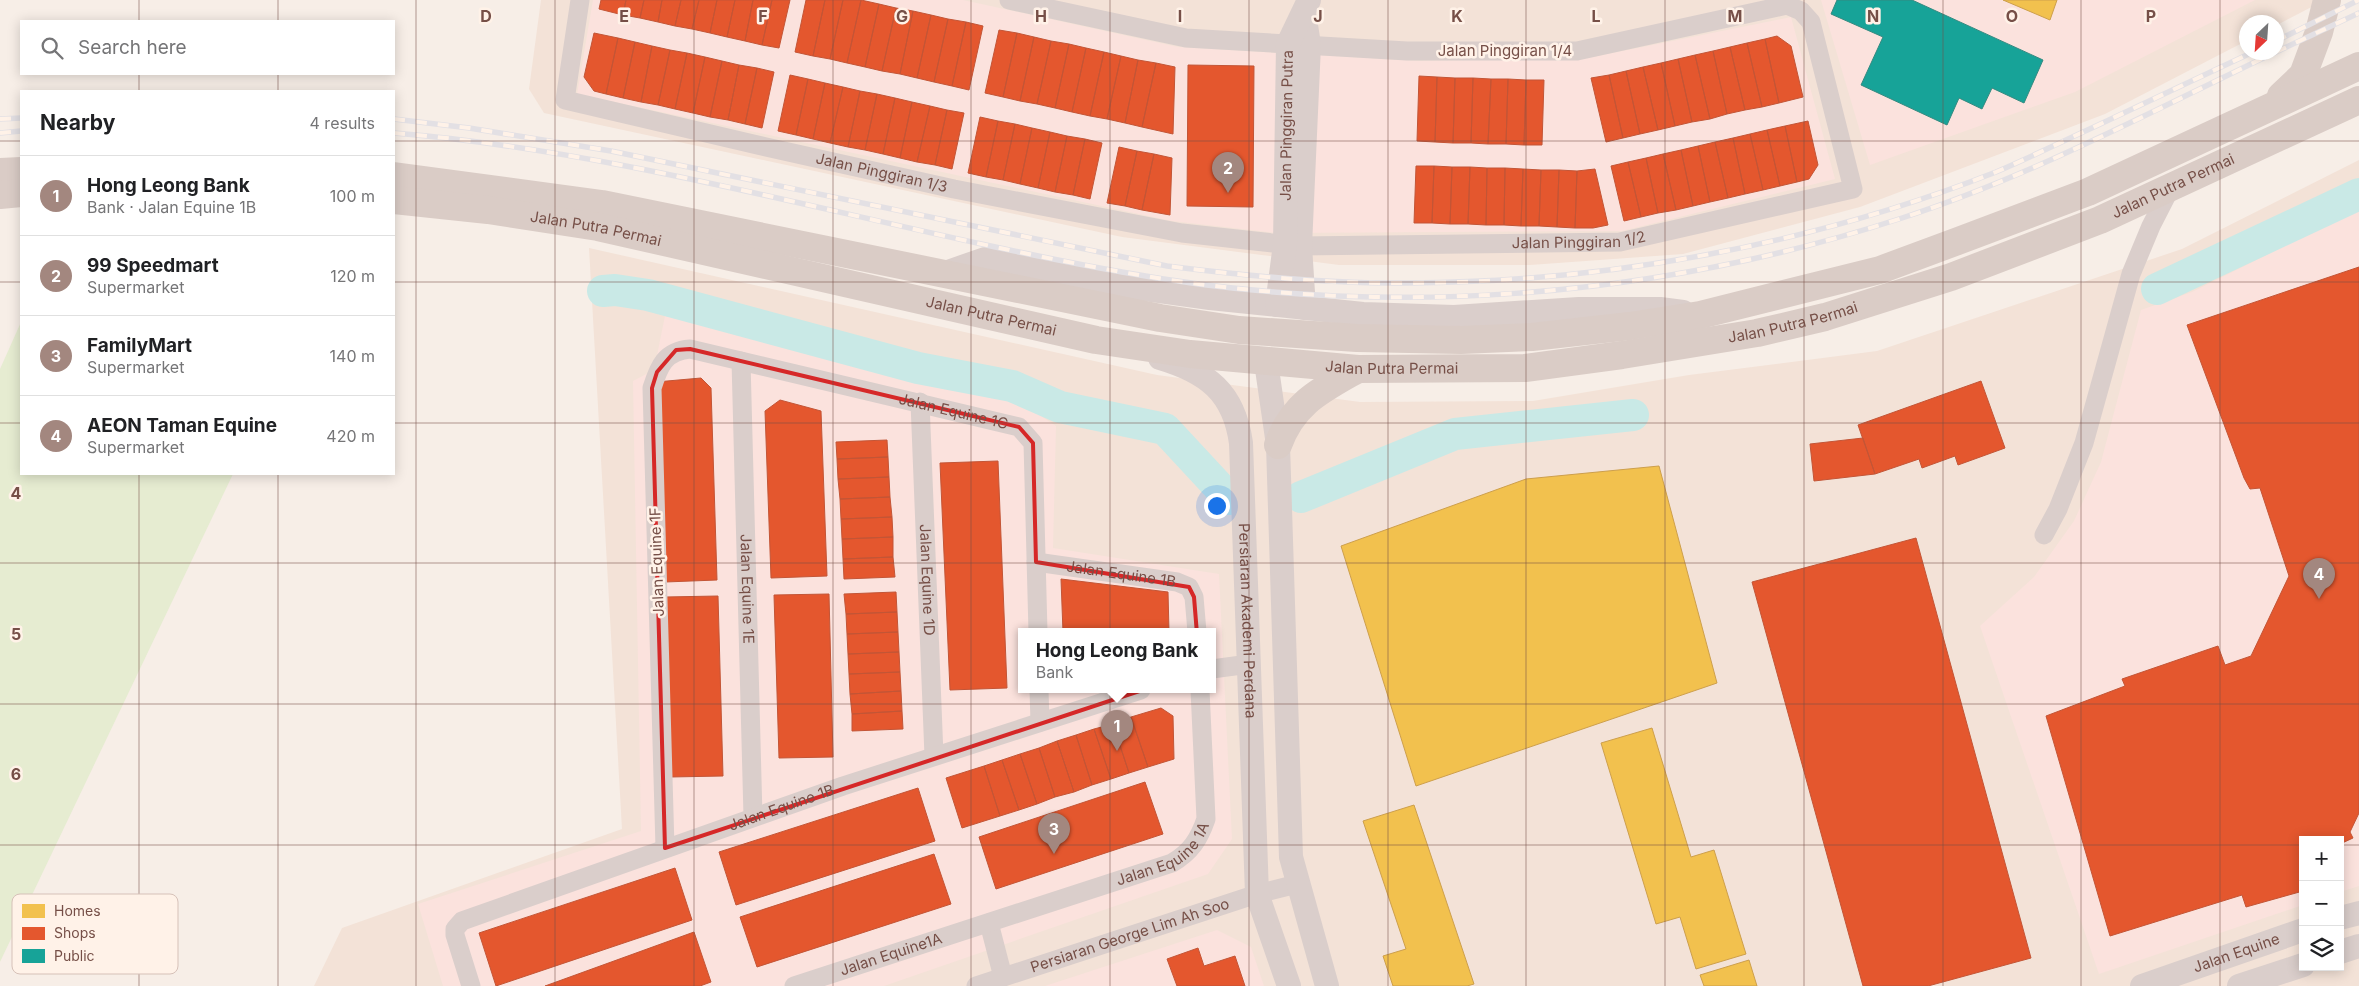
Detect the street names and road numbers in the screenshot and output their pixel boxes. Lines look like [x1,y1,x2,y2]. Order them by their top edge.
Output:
street label: Jalan Pinggiran 1/4 [1438,41,1572,60]
street label: Jalan Pinggiran Putra [1276,50,1297,201]
street label: Jalan Pinggiran 1/3 [814,148,949,196]
street label: Jalan Putra Permai [2108,149,2237,222]
street label: Jalan Putra Permai [529,207,663,250]
street label: Jalan Pinggiran 1/2 [1512,226,1647,252]
street label: Jalan Putra Permai [924,292,1058,340]
street label: Jalan Putra Permai [1726,297,1860,347]
street label: Jalan Putra Permai [1325,356,1458,378]
street label: Jalan Equine 1C [897,389,1010,433]
street label: Jalan Equine 1F [645,507,668,617]
street label: Persiaran Akademi Perdana [1235,523,1261,719]
street label: Jalan Equine 1D [916,524,939,636]
street label: Jalan Equine 1E [737,534,758,644]
street label: Jalan Equine 1B [1065,556,1177,591]
street label: Jalan Equine 1B [726,780,837,835]
street label: Jalan Equine 1A [1114,819,1213,890]
street label: Persiaran George Lim Ah Soo [1028,894,1232,977]
street label: Jalan Equine1A [837,928,944,979]
street label: Jalan Equine [2190,929,2282,977]

